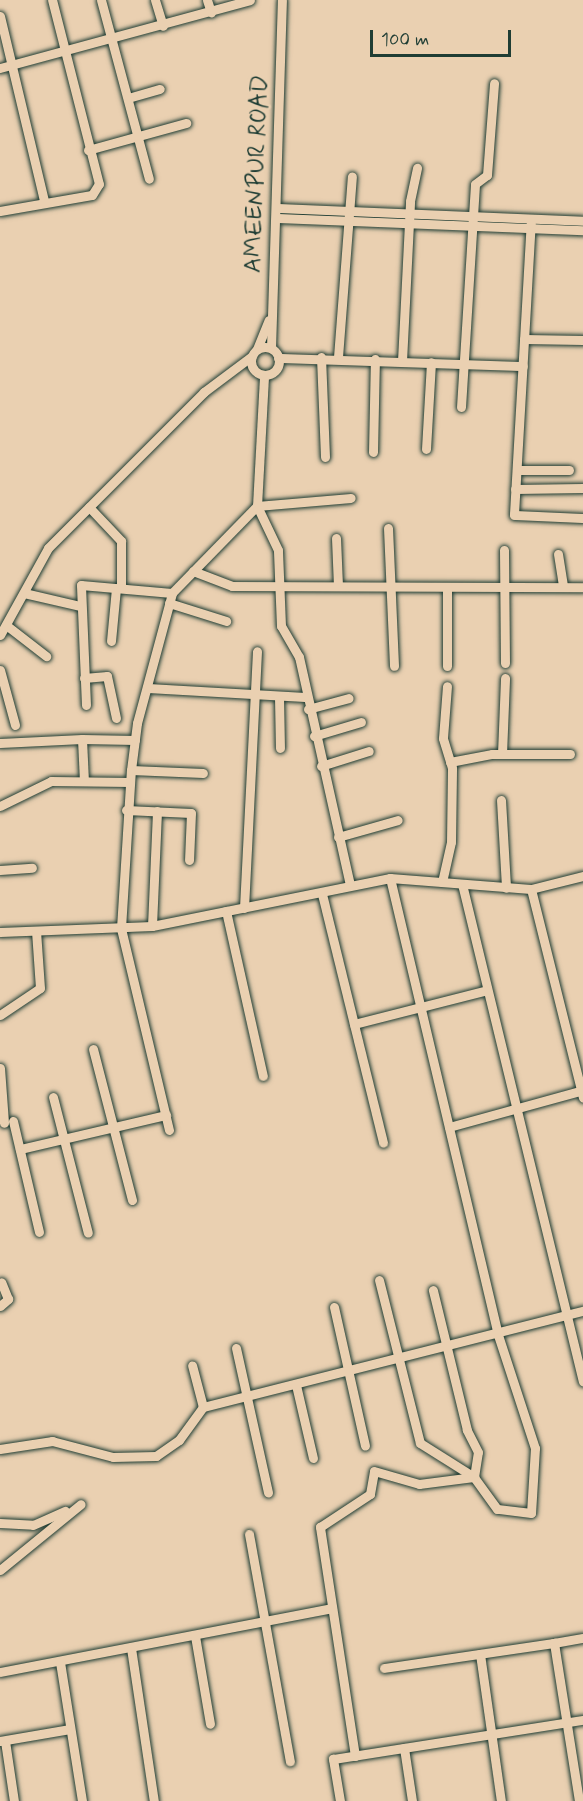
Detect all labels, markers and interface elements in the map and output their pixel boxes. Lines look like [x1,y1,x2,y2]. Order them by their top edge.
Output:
scale bar [373,18,514,56]
text: 100 m [381,28,429,52]
street label: AMEENPUR ROAD [239,75,275,273]

